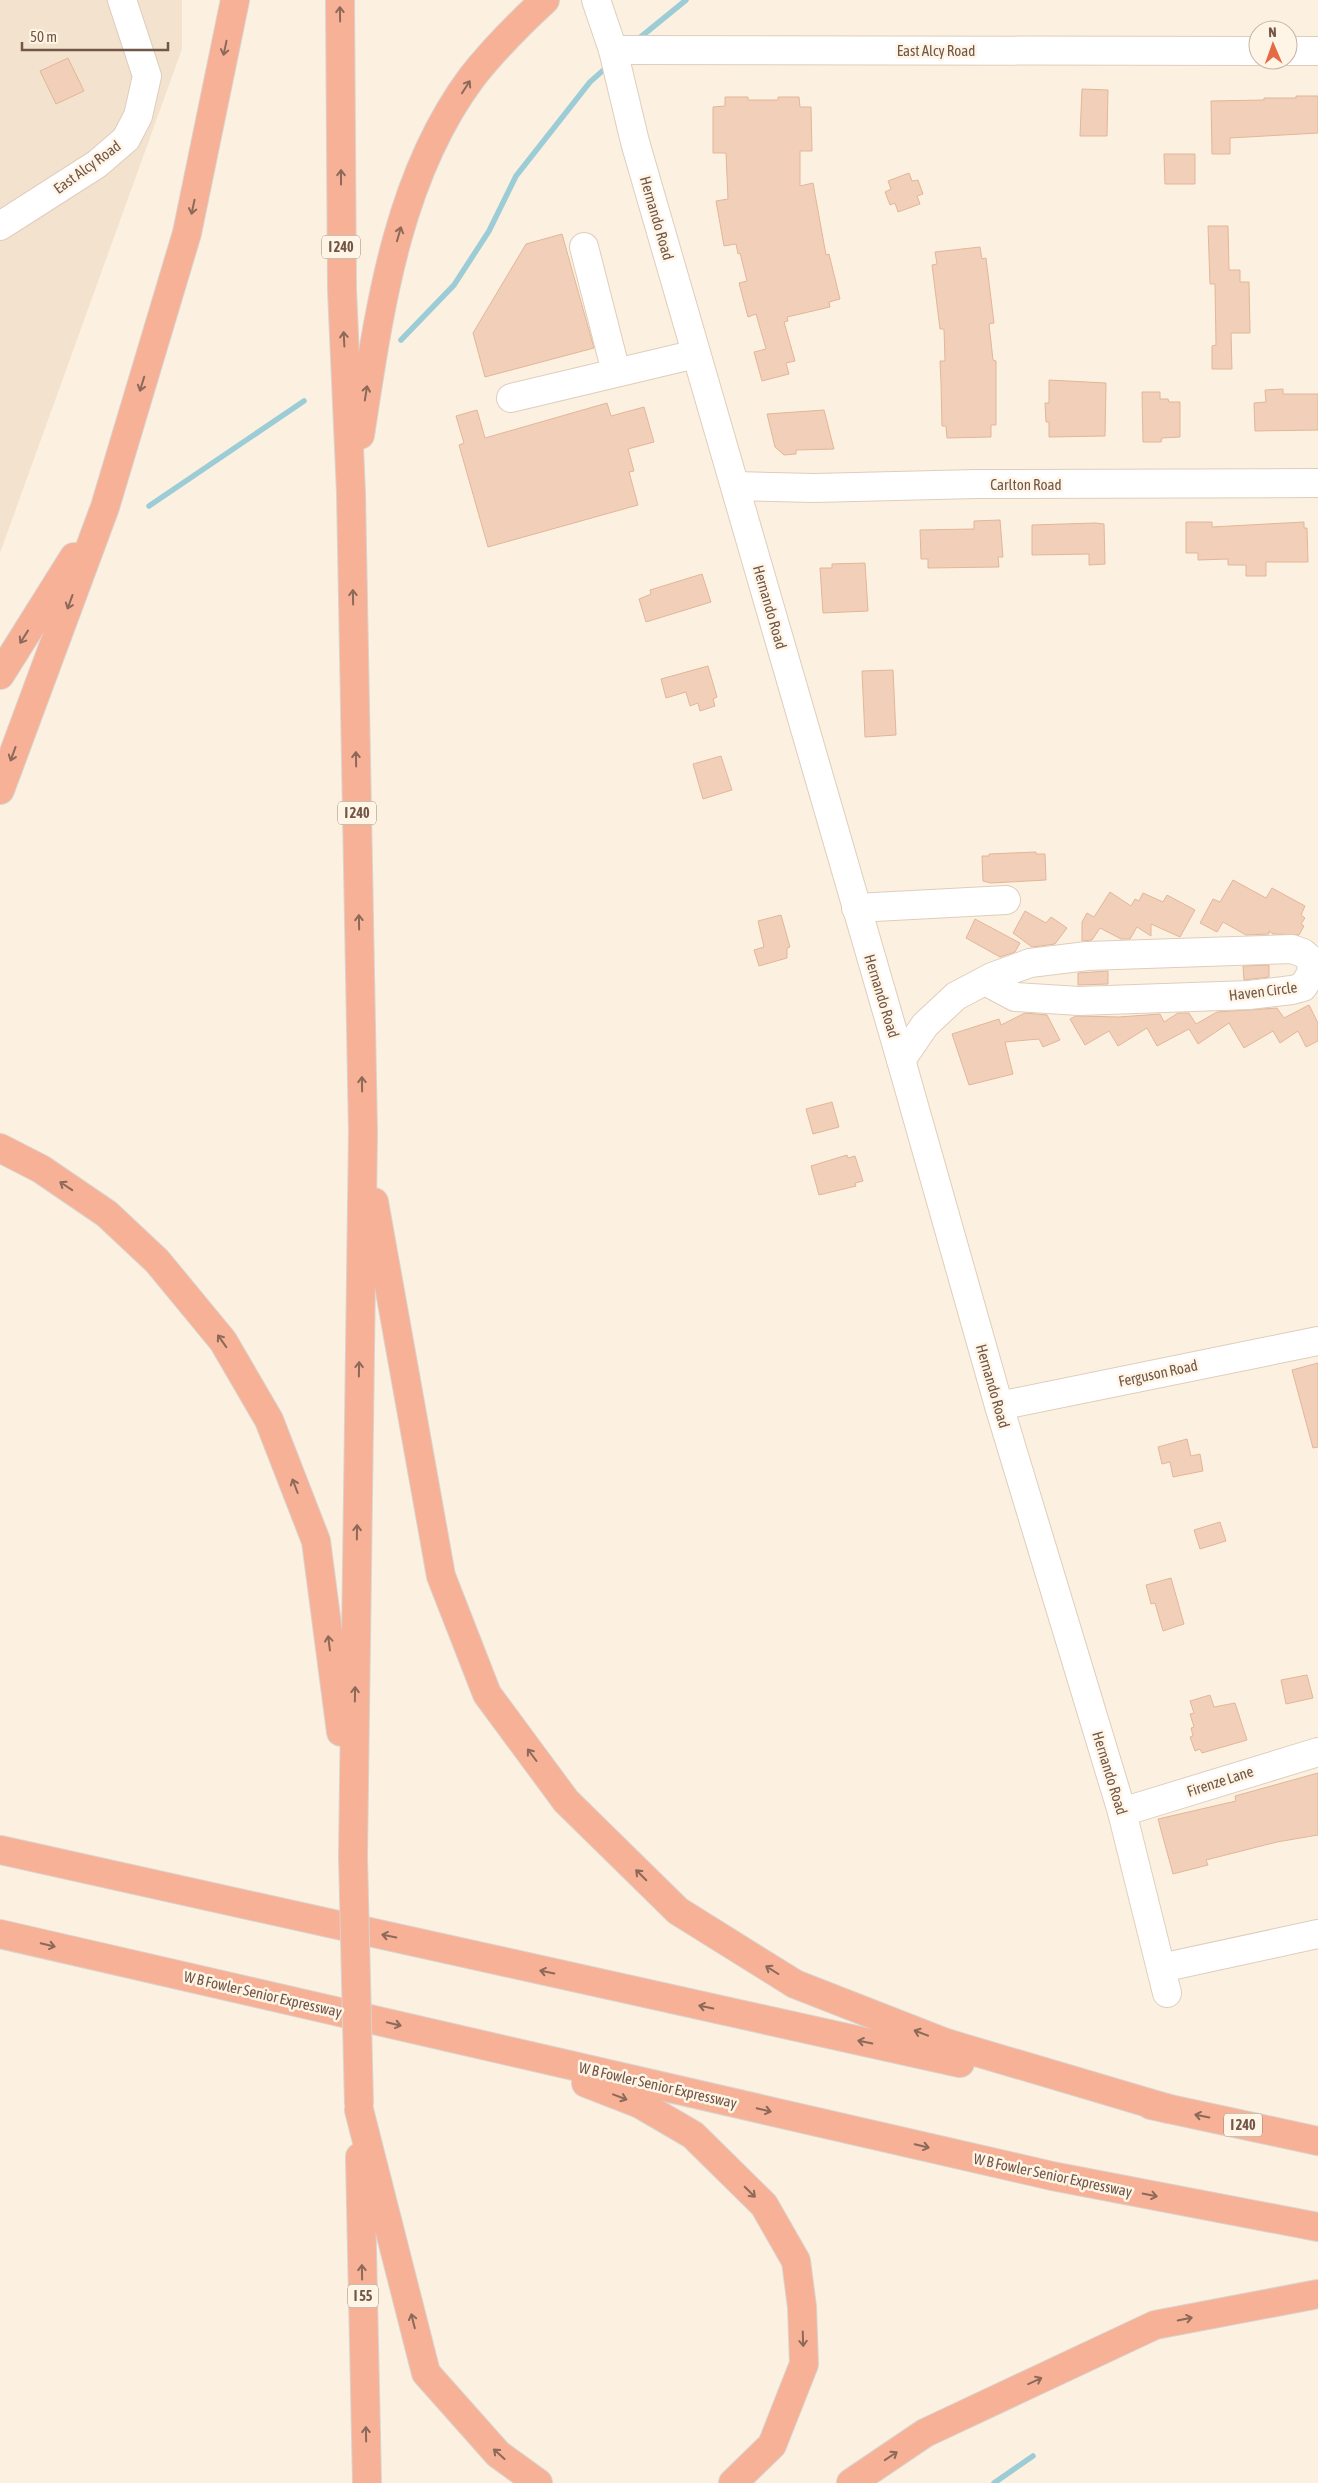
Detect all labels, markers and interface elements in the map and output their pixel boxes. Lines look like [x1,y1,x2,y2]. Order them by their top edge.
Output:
one-way arrow [335,7,345,23]
scale bar [22,20,169,52]
north arrow [1248,20,1298,70]
text: N [1268,24,1277,40]
text: 50 m [30,28,57,45]
one-way arrow [220,39,229,55]
street label: East Alcy Road [897,42,975,59]
one-way arrow [461,80,471,94]
street label: East Alcy Road [50,137,124,197]
one-way arrow [336,169,346,186]
street label: Hernando Road [637,174,677,262]
one-way arrow [187,199,197,215]
one-way arrow [395,226,405,242]
road number: I 240 [322,236,360,258]
one-way arrow [339,332,348,348]
one-way arrow [136,376,146,392]
one-way arrow [362,385,372,401]
street label: Carlton Road [990,476,1062,493]
street label: Hernando Road [750,563,790,651]
one-way arrow [348,589,357,605]
one-way arrow [65,594,74,609]
one-way arrow [18,630,28,644]
one-way arrow [8,746,17,761]
one-way arrow [351,751,361,768]
road number: I 240 [338,801,376,824]
one-way arrow [354,914,364,930]
street label: Hernando Road [861,952,903,1040]
street label: Haven Circle [1228,978,1298,1004]
one-way arrow [357,1076,367,1092]
one-way arrow [60,1181,74,1191]
one-way arrow [217,1334,227,1348]
street label: Hernando Road [973,1342,1013,1430]
street label: Ferguson Road [1117,1356,1199,1390]
one-way arrow [355,1362,364,1378]
one-way arrow [289,1478,298,1493]
one-way arrow [352,1524,362,1540]
one-way arrow [324,1636,334,1652]
one-way arrow [350,1687,360,1703]
street label: Hernando Road [1089,1729,1131,1817]
one-way arrow [527,1749,538,1762]
street label: Firenze Lane [1185,1762,1256,1800]
one-way arrow [635,1869,648,1881]
one-way arrow [381,1931,397,1941]
one-way arrow [39,1941,55,1950]
one-way arrow [766,1965,780,1975]
one-way arrow [540,1966,556,1976]
street label: W B Fowler Senior Expressway [182,1968,344,2020]
one-way arrow [699,2002,715,2011]
one-way arrow [385,2020,401,2029]
one-way arrow [914,2028,929,2038]
one-way arrow [857,2037,873,2046]
street label: W B Fowler Senior Expressway [577,2059,739,2111]
one-way arrow [613,2093,628,2102]
one-way arrow [755,2106,771,2115]
one-way arrow [1194,2111,1210,2120]
road number: I 240 [1224,2114,1262,2136]
one-way arrow [914,2142,930,2151]
street label: W B Fowler Senior Expressway [972,2150,1134,2200]
one-way arrow [744,2185,756,2198]
one-way arrow [1141,2190,1157,2200]
one-way arrow [358,2264,367,2280]
road number: I 55 [348,2284,378,2308]
one-way arrow [1176,2313,1192,2323]
one-way arrow [408,2314,417,2330]
one-way arrow [798,2331,808,2347]
one-way arrow [1027,2376,1042,2385]
one-way arrow [361,2427,371,2443]
one-way arrow [492,2448,505,2460]
one-way arrow [884,2451,898,2461]

